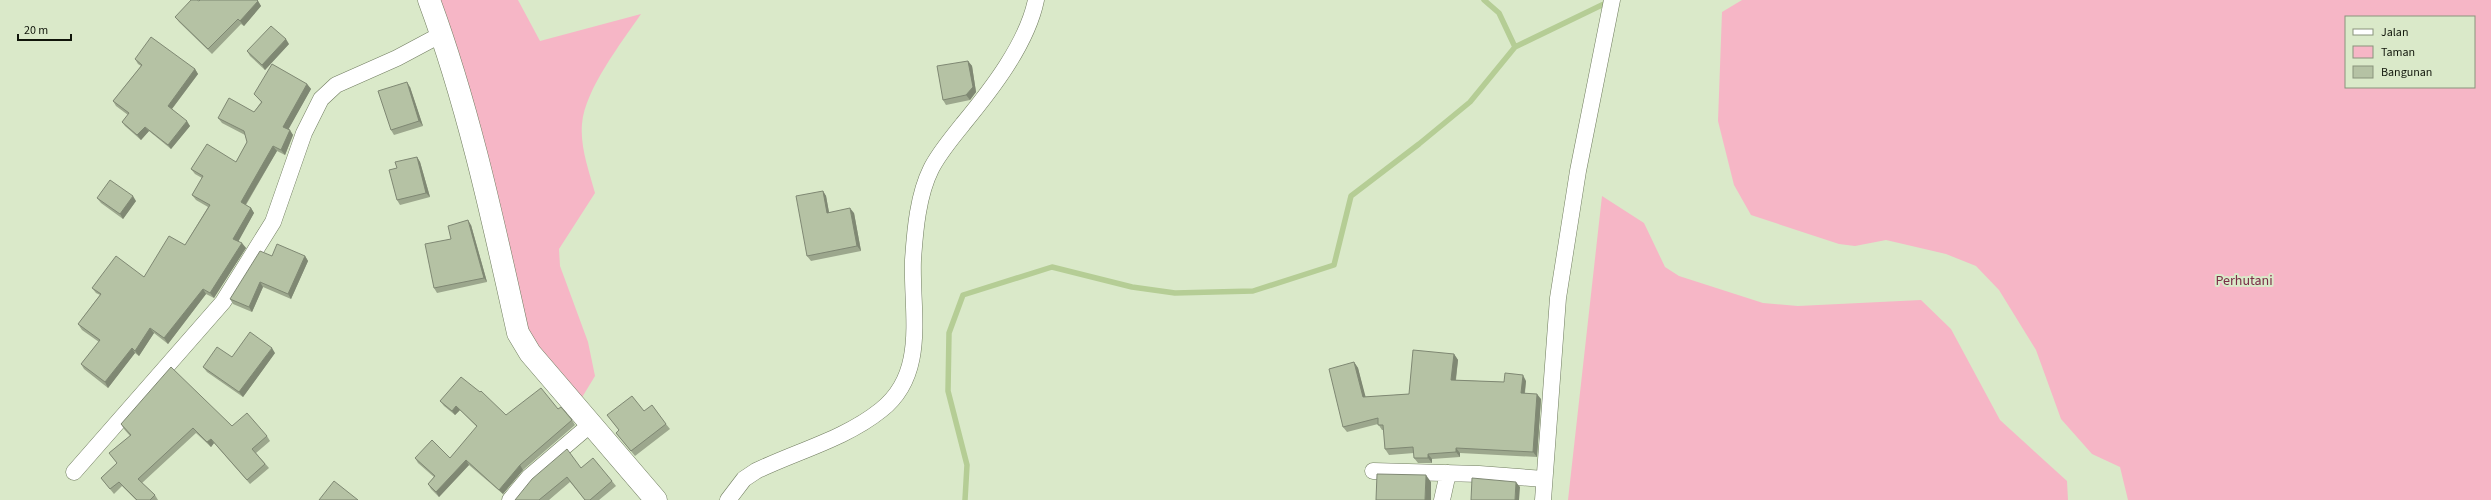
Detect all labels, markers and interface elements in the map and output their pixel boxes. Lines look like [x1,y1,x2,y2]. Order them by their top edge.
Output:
scale bar [18,16,71,42]
legend [2345,16,2475,88]
text: 20 m [24,22,48,39]
text: Jalan [2381,24,2408,41]
text: Taman [2381,44,2415,61]
text: Bangunan [2381,64,2432,81]
park label: Perhutani [2215,271,2273,291]

